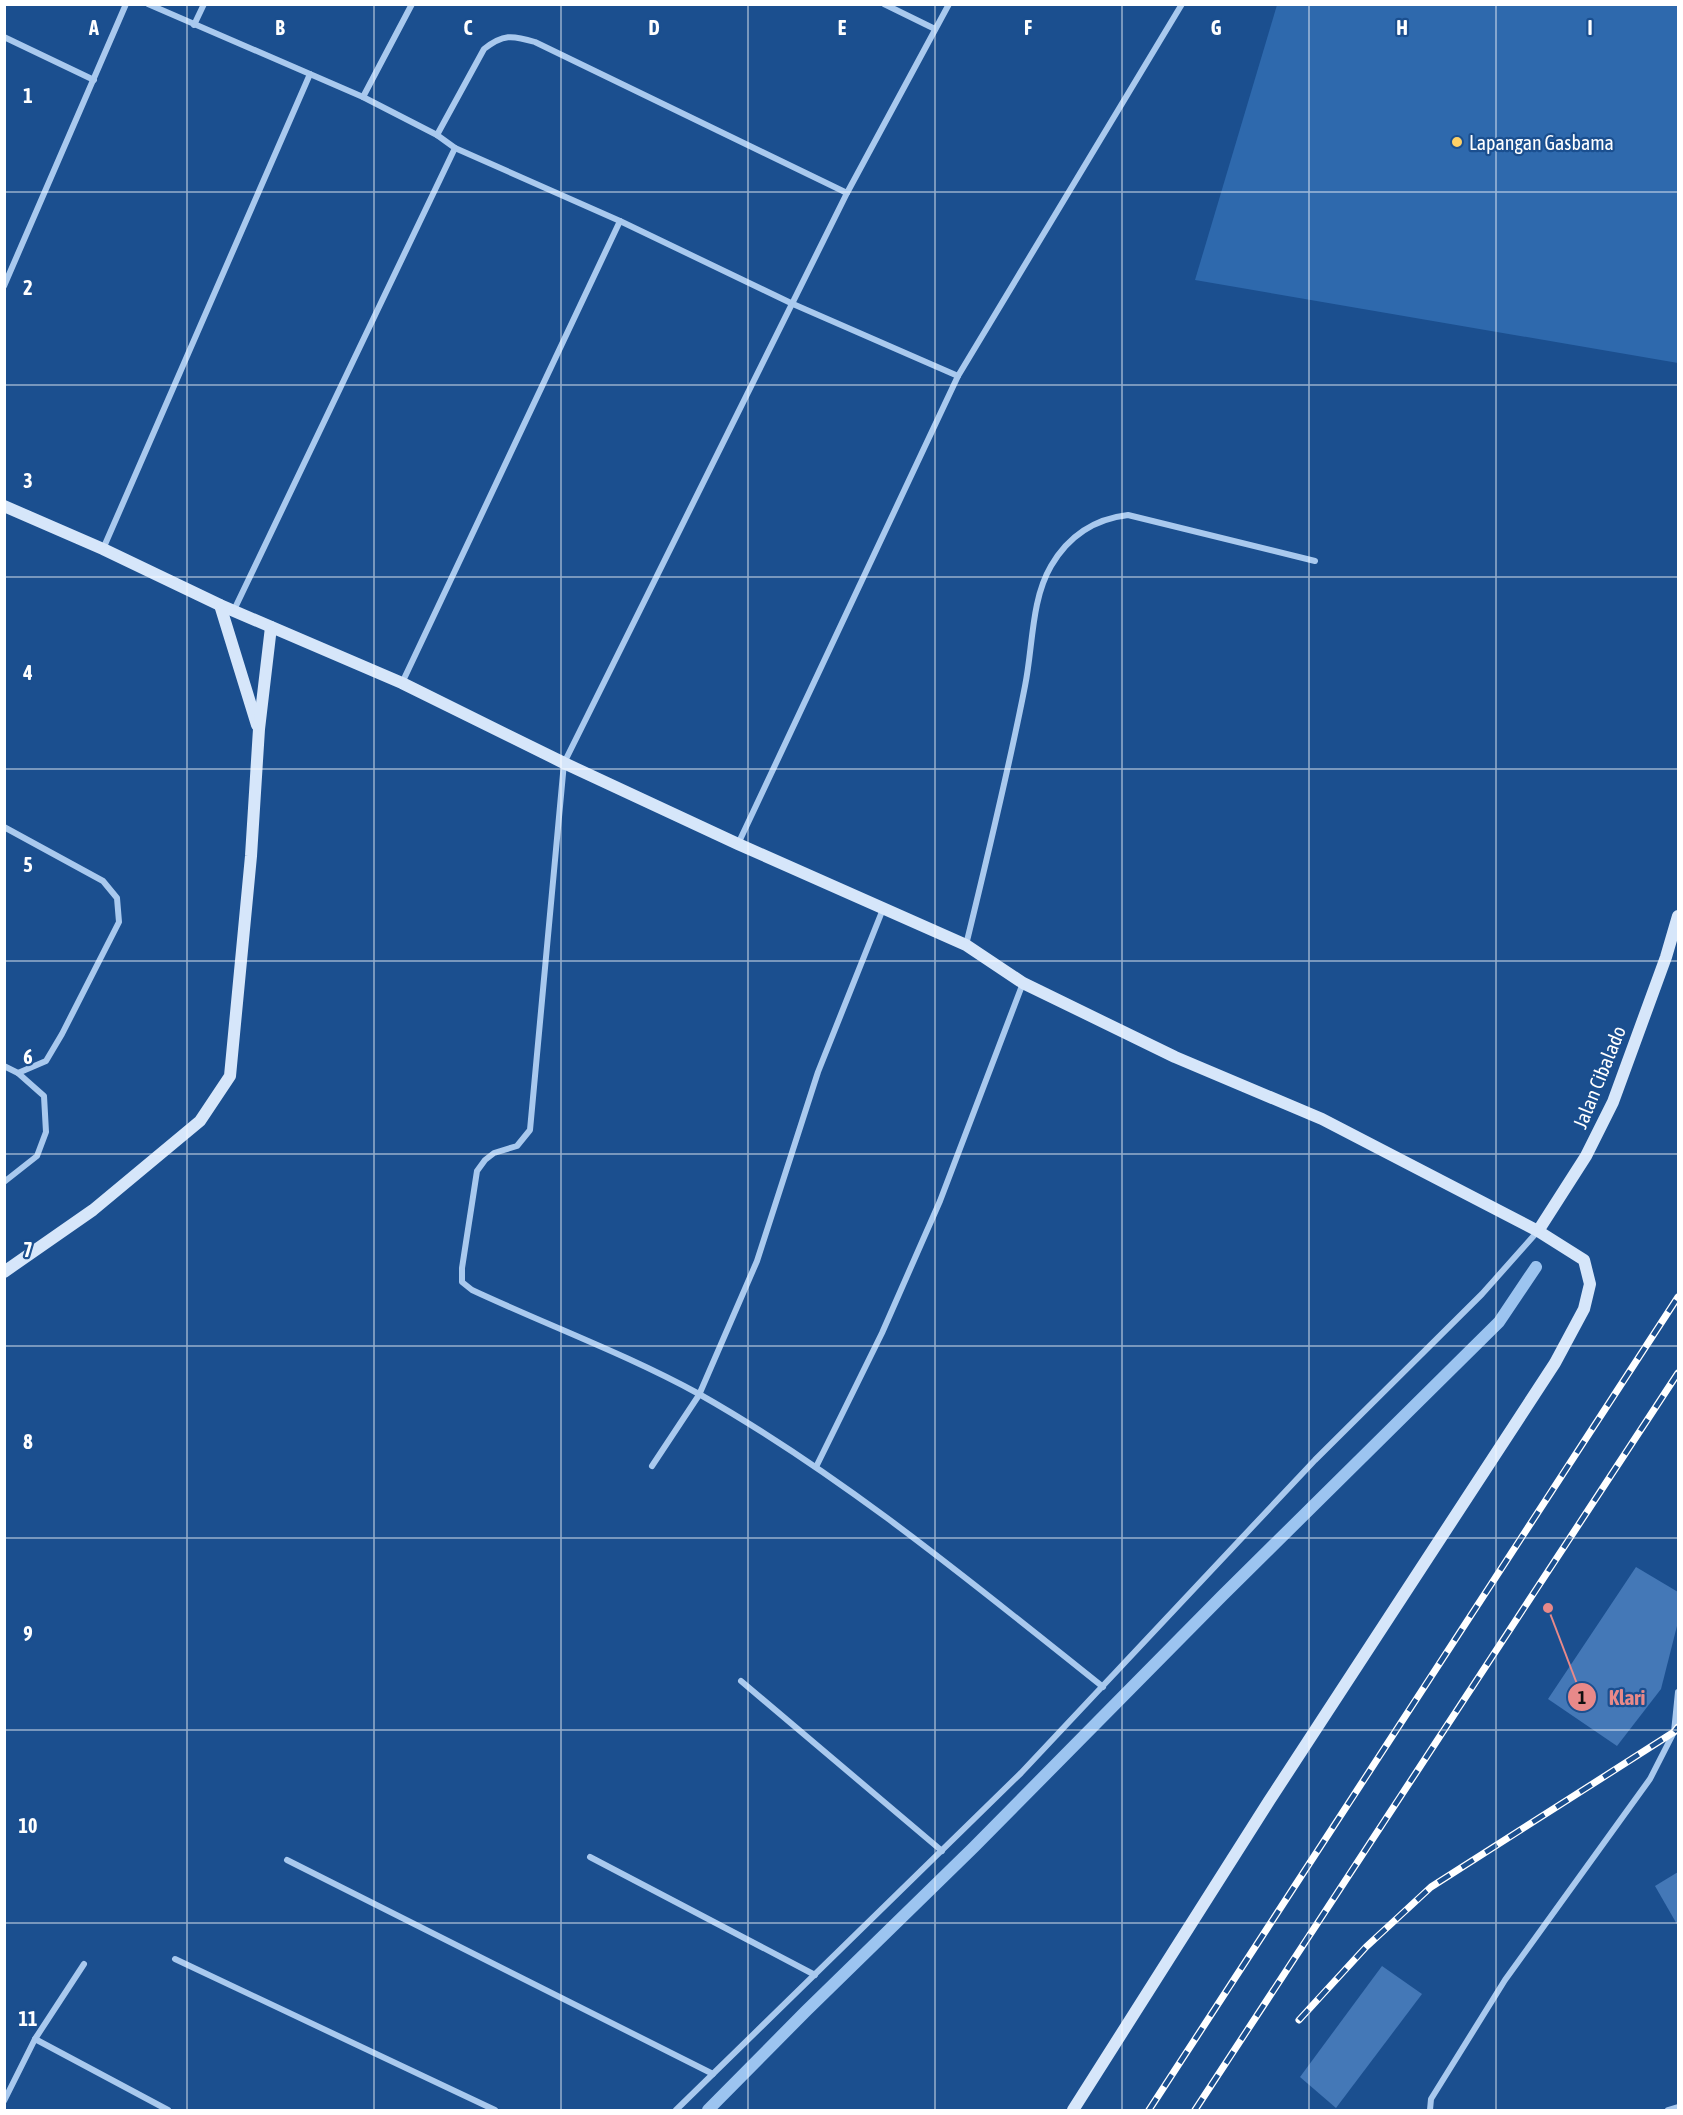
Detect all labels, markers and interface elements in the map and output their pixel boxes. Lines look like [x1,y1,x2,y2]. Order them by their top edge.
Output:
text: A [88,16,99,39]
text: B [275,16,285,39]
text: C [464,16,473,39]
text: D [648,16,660,39]
text: E [838,16,847,39]
text: F [1024,16,1032,39]
text: G [1211,16,1222,39]
text: H [1396,16,1408,39]
text: I [1587,16,1593,39]
text: 1 [23,84,33,107]
place label: Lapangan Gasbama [1469,131,1614,154]
marker: Lapangan Gasbama [1450,135,1464,149]
text: 2 [23,276,33,299]
text: 3 [23,469,33,492]
text: 4 [22,661,33,684]
text: 5 [23,853,33,876]
street label: Jalan Cibalado [1568,1022,1630,1132]
text: 6 [23,1045,33,1068]
text: 7 [23,1238,33,1261]
text: 8 [23,1430,33,1453]
text: 9 [23,1622,33,1645]
callout: Klari [1567,1678,1658,1717]
text: Klari [1609,1685,1645,1709]
text: 1 [1578,1687,1586,1708]
text: 10 [19,1814,37,1837]
text: 11 [19,2007,37,2030]

